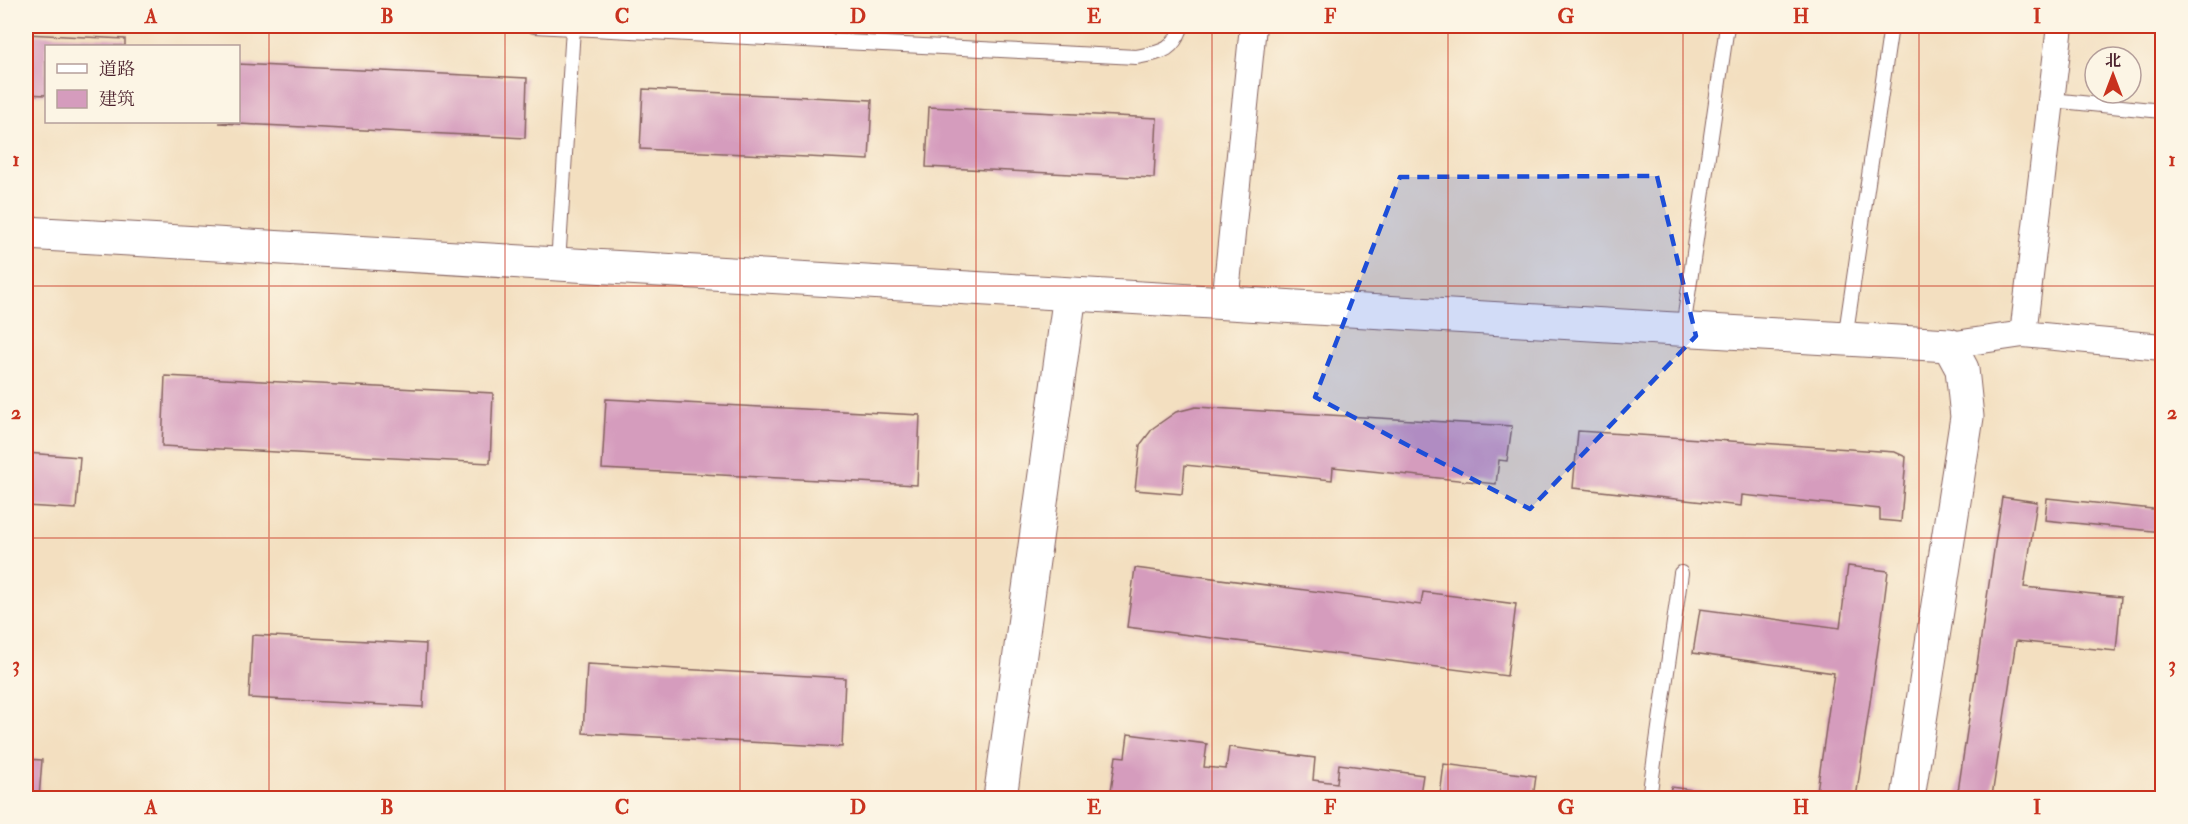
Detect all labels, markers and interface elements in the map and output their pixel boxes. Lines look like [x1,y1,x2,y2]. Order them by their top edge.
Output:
text: A [144,4,158,29]
text: B [380,4,394,29]
text: C [615,4,629,29]
text: D [850,4,866,29]
text: E [1087,4,1102,29]
text: F [1324,4,1337,29]
text: G [1558,4,1575,29]
text: H [1793,4,1809,29]
text: I [2033,4,2041,29]
legend [45,45,240,123]
north arrow [2083,45,2143,105]
text: 北 [2105,51,2121,71]
text: 道路 [99,58,135,81]
text: 建筑 [99,88,135,111]
text: 1 [12,147,20,172]
text: 1 [2168,147,2176,172]
text: 2 [11,400,21,425]
text: 2 [2167,400,2177,425]
text: 3 [12,652,20,677]
text: 3 [2168,652,2176,677]
text: A [144,795,158,820]
text: B [380,795,394,820]
text: C [615,795,629,820]
text: D [850,795,866,820]
text: E [1087,795,1102,820]
text: F [1324,795,1337,820]
text: G [1558,795,1575,820]
text: H [1793,795,1809,820]
text: I [2033,795,2041,820]

